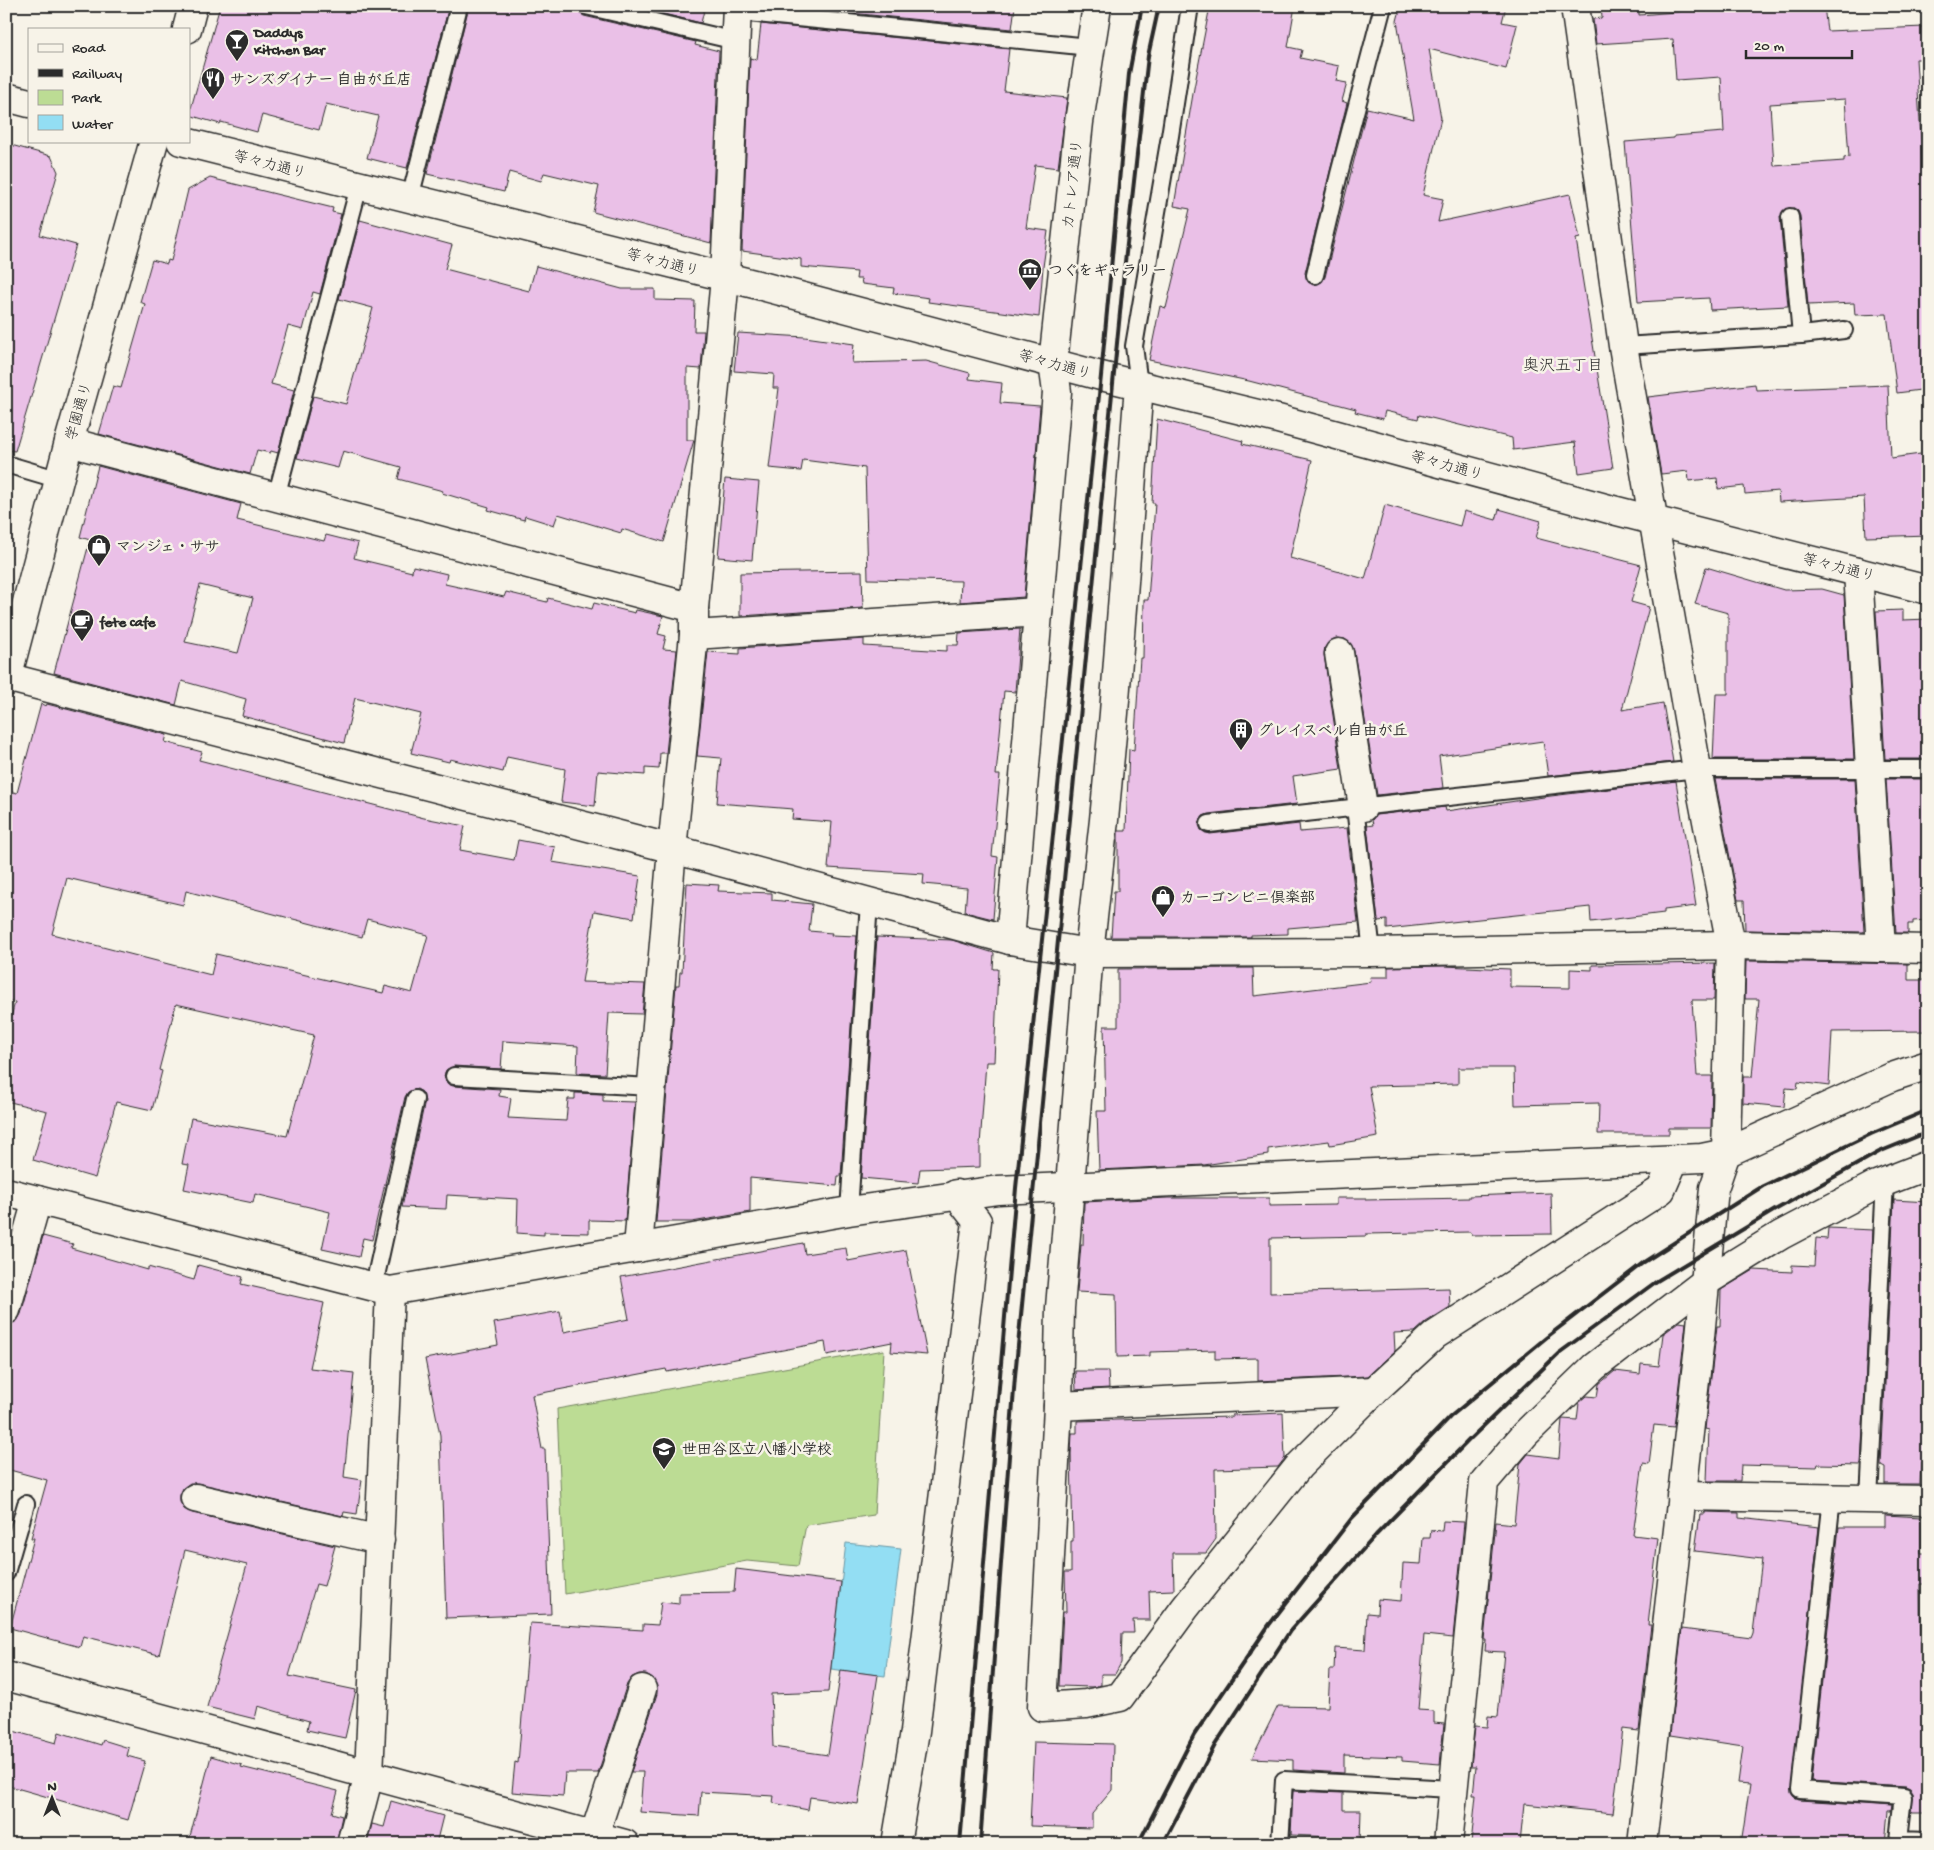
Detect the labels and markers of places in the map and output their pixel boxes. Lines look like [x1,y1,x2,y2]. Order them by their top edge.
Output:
place label: Daddys Kitchen Bar [252,25,326,60]
bar icon: Daddys Kitchen Bar [224,28,250,62]
restaurant icon: サンズダイナー 自由が丘店 [200,66,226,100]
place label: サンズダイナー 自由が丘店 [230,71,412,90]
museum icon: つぐをギャラリー [1017,257,1043,291]
place label: つぐをギャラリー [1048,263,1167,281]
shop icon: マンジェ・ササ [86,533,112,567]
place label: マンジェ・ササ [116,539,220,557]
cafe icon: fete cafe [69,608,95,642]
place label: fete cafe [99,614,157,632]
building icon: グレイスベル自由が丘 [1228,717,1254,751]
place label: グレイスベル自由が丘 [1258,722,1407,741]
shop icon: カーゴンビニ倶楽部 [1150,884,1176,918]
place label: カーゴンビニ倶楽部 [1180,889,1315,908]
school or university icon: 世田谷区立八幡小学校 [651,1436,677,1470]
place label: 世田谷区立八幡小学校 [682,1441,832,1460]

